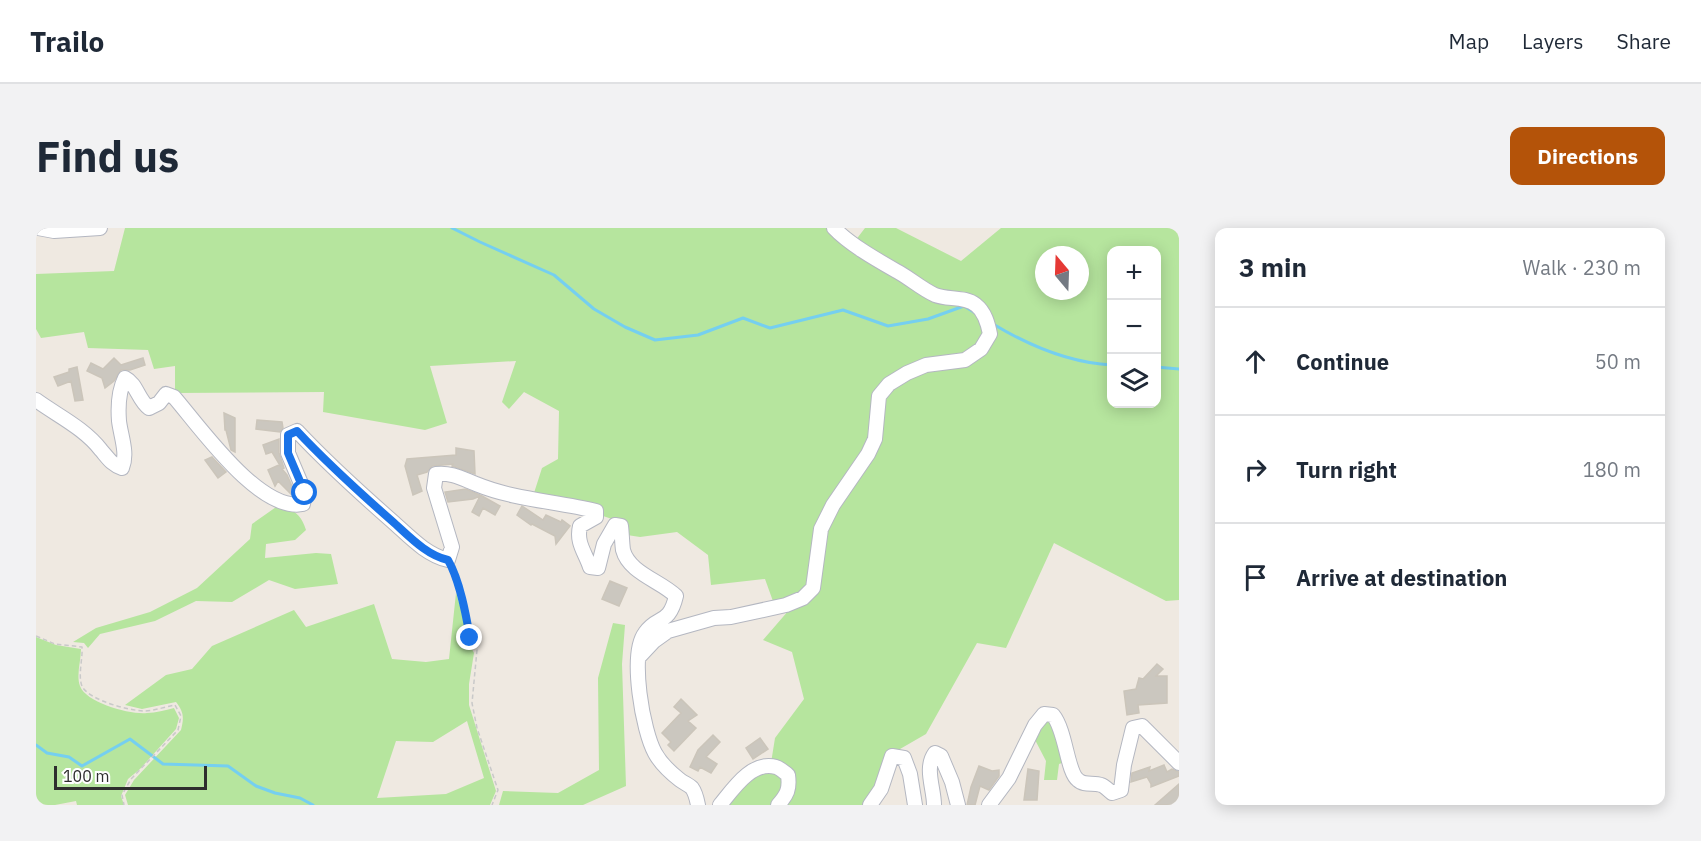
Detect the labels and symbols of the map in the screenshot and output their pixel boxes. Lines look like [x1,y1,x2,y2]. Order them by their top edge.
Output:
north arrow [1035,246,1089,300]
route start [291,479,317,505]
route end [456,624,482,650]
scale bar [54,763,207,790]

